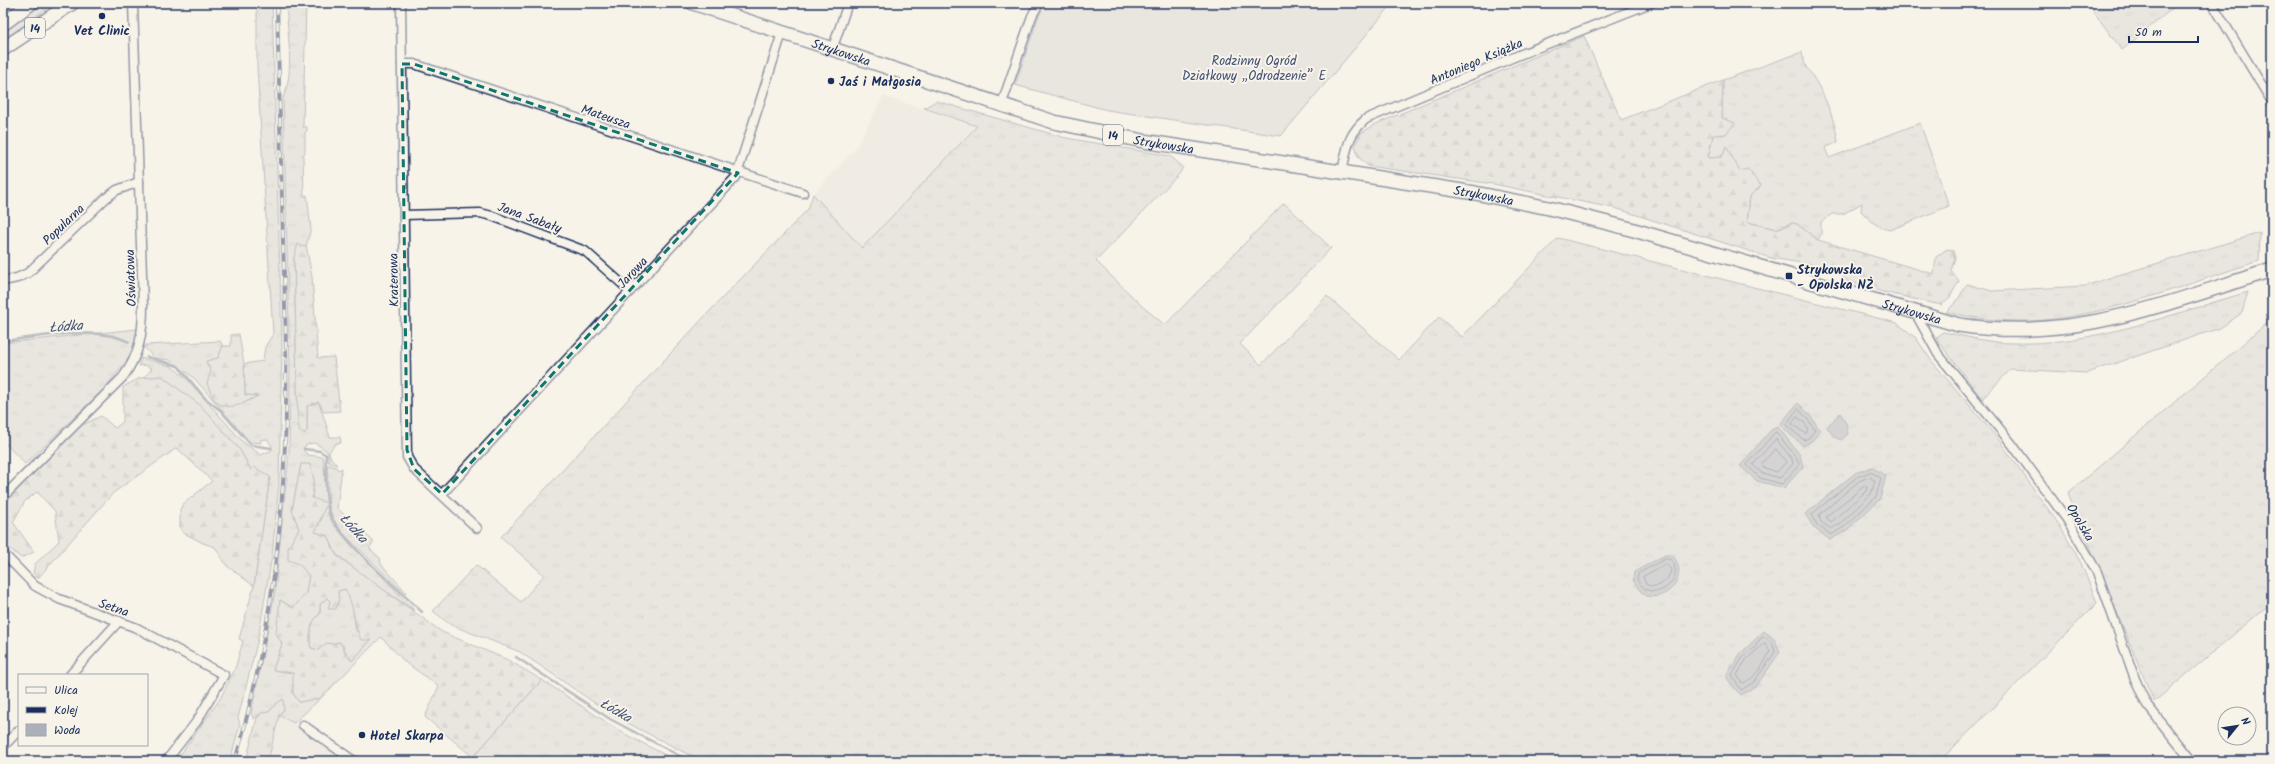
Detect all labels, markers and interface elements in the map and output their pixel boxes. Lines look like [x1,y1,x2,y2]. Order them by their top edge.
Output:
marker: Vet Clinic [97,11,107,21]
road number: 14 [25,18,45,38]
scale bar [2129,18,2198,44]
place label: Vet Clinic [74,21,130,42]
text: 50 m [2135,23,2162,42]
street label: Antoniego Książka [1427,33,1526,91]
street label: Strykowska [808,34,873,73]
park label: Rodzinny Ogród Działkowy „Odrodzenie” E [1182,51,1326,87]
place label: Jaś i Małgosia [839,72,921,93]
marker: Jaś i Małgosia [826,76,836,86]
street label: Mateusza [578,99,633,136]
road number: 14 [1103,125,1123,145]
street label: Strykowska [1131,130,1195,161]
street label: Strykowska [1452,181,1515,213]
street label: Jana Sabały [494,197,565,240]
street label: Popularna [38,199,90,251]
street label: Oświatowa [120,249,143,307]
street label: Jarowa [613,252,653,294]
street label: Kraterowa [384,253,405,307]
place label: Strykowska - Opolska NŻ [1797,260,1874,296]
marker: Strykowska - Opolska NŻ [1784,271,1794,281]
street label: Strykowska [1879,294,1944,331]
water label: Łódka [49,315,85,339]
street label: Opolska [2060,500,2099,546]
water label: Łódka [334,509,374,550]
street label: Setna [96,593,131,623]
legend [18,674,148,746]
text: Ulica [54,681,78,700]
water label: Łódka [595,693,637,730]
text: Kolej [54,701,79,720]
north arrow [2217,706,2257,746]
text: N [2235,714,2254,729]
text: Woda [54,721,81,740]
place label: Hotel Skarpa [370,726,444,747]
marker: Hotel Skarpa [357,730,367,740]

